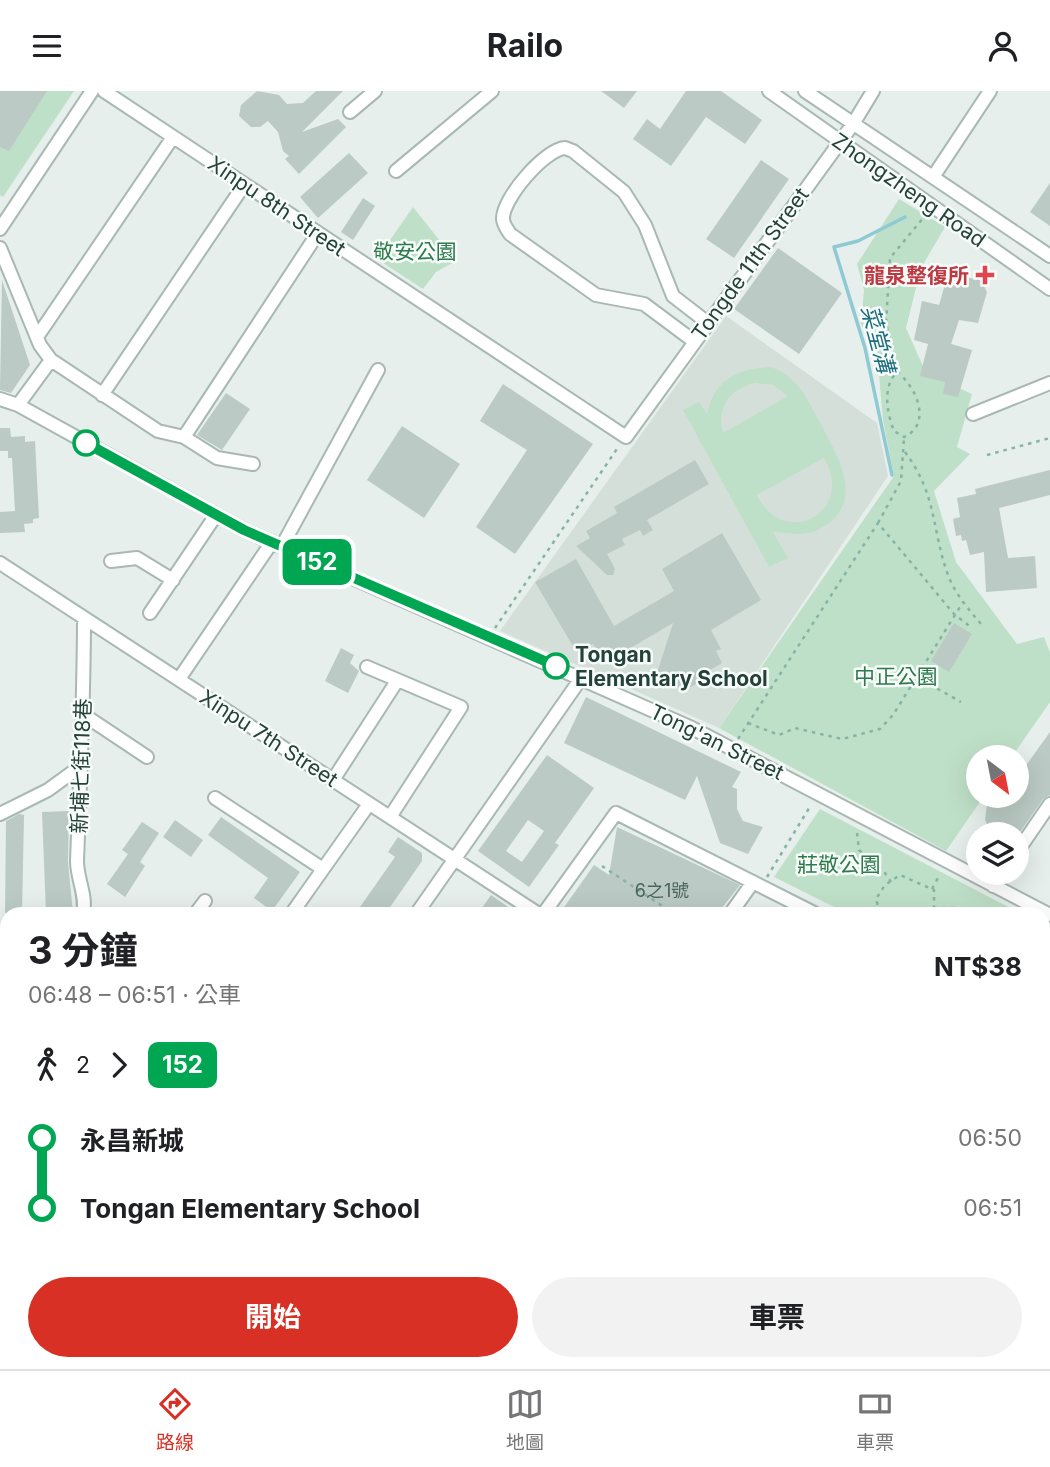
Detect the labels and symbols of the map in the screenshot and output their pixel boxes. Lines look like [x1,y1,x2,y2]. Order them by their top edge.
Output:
street label: Zhongzheng Road [827,128,991,252]
street label: Xinpu 8th Street [203,151,351,261]
street label: Tongde 11th Street [686,183,814,345]
park label: 敬安公園 [373,239,457,264]
place label: 龍泉整復所 [864,263,969,288]
marker: 龍泉整復所 [975,265,995,285]
water label: 菜堂溝 [856,302,901,379]
unlabelled marker [73,430,99,456]
line badge: 152 [277,539,357,585]
place label: Tongan Elementary School [575,642,768,691]
marker: Tongan Elementary School [543,653,569,679]
park label: 中正公園 [854,664,938,689]
street label: Xinpu 7th Street [195,684,343,792]
street label: 新埔七街118巷 [66,698,96,834]
street label: Tong'an Street [646,699,788,785]
north arrow [966,745,1029,809]
park label: 莊敬公園 [797,852,881,877]
house number: 6之1號 [635,880,689,901]

